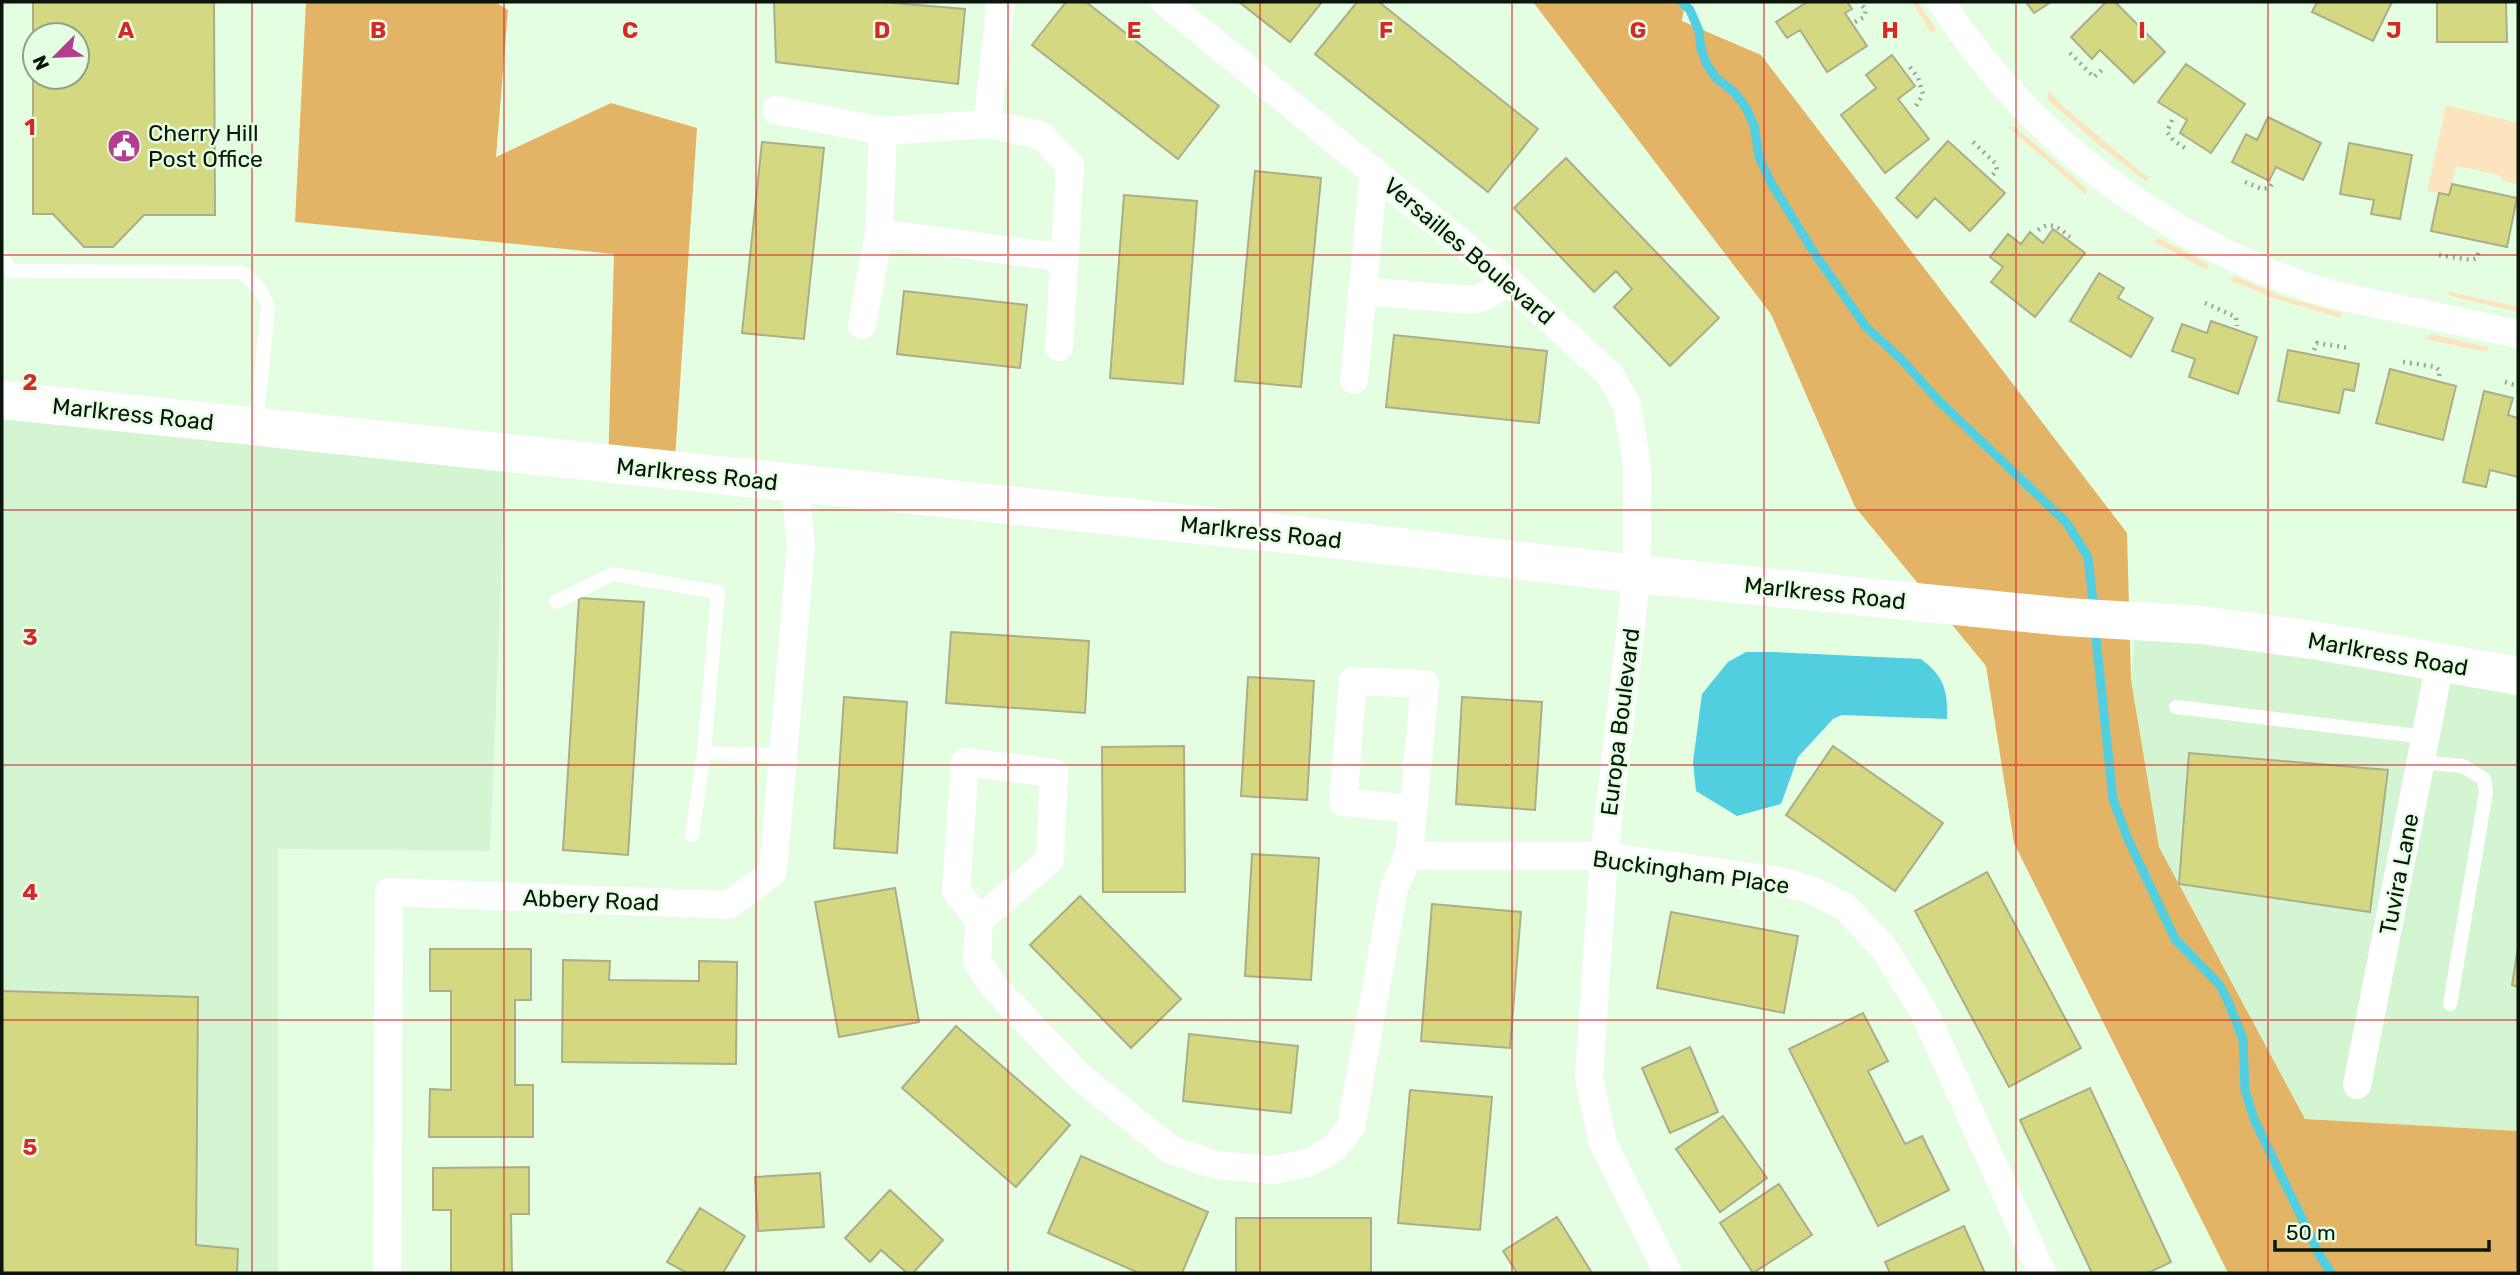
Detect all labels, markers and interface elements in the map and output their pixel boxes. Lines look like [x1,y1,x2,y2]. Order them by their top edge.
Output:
text: A [118,16,135,44]
text: B [370,16,386,44]
text: C [622,16,638,44]
text: D [874,16,890,44]
text: E [1127,16,1141,44]
text: F [1379,16,1393,44]
text: G [1630,16,1646,44]
text: H [1881,16,1899,44]
text: I [2138,16,2146,44]
text: J [2386,16,2402,44]
north arrow [21,21,91,91]
text: N [28,52,54,74]
text: 1 [24,113,36,141]
place label: Cherry Hill Post Office [148,119,263,173]
public building icon: Cherry Hill Post Office [105,127,143,165]
street label: Versailles Boulevard [1378,171,1560,331]
text: 2 [23,368,37,396]
street label: Marlkress Road [51,392,215,436]
street label: Marlkress Road [615,452,779,496]
street label: Marlkress Road [1179,510,1343,554]
street label: Marlkress Road [1743,571,1907,615]
text: 3 [22,623,38,651]
street label: Europa Boulevard [1595,626,1645,818]
street label: Marlkress Road [2306,626,2470,682]
street label: Tuvira Lane [2374,811,2424,937]
street label: Buckingham Place [1591,844,1791,900]
text: 4 [22,878,38,906]
street label: Abbery Road [522,884,660,916]
text: 5 [23,1133,38,1161]
scale bar [2275,1208,2488,1252]
text: 50 m [2286,1220,2336,1245]

